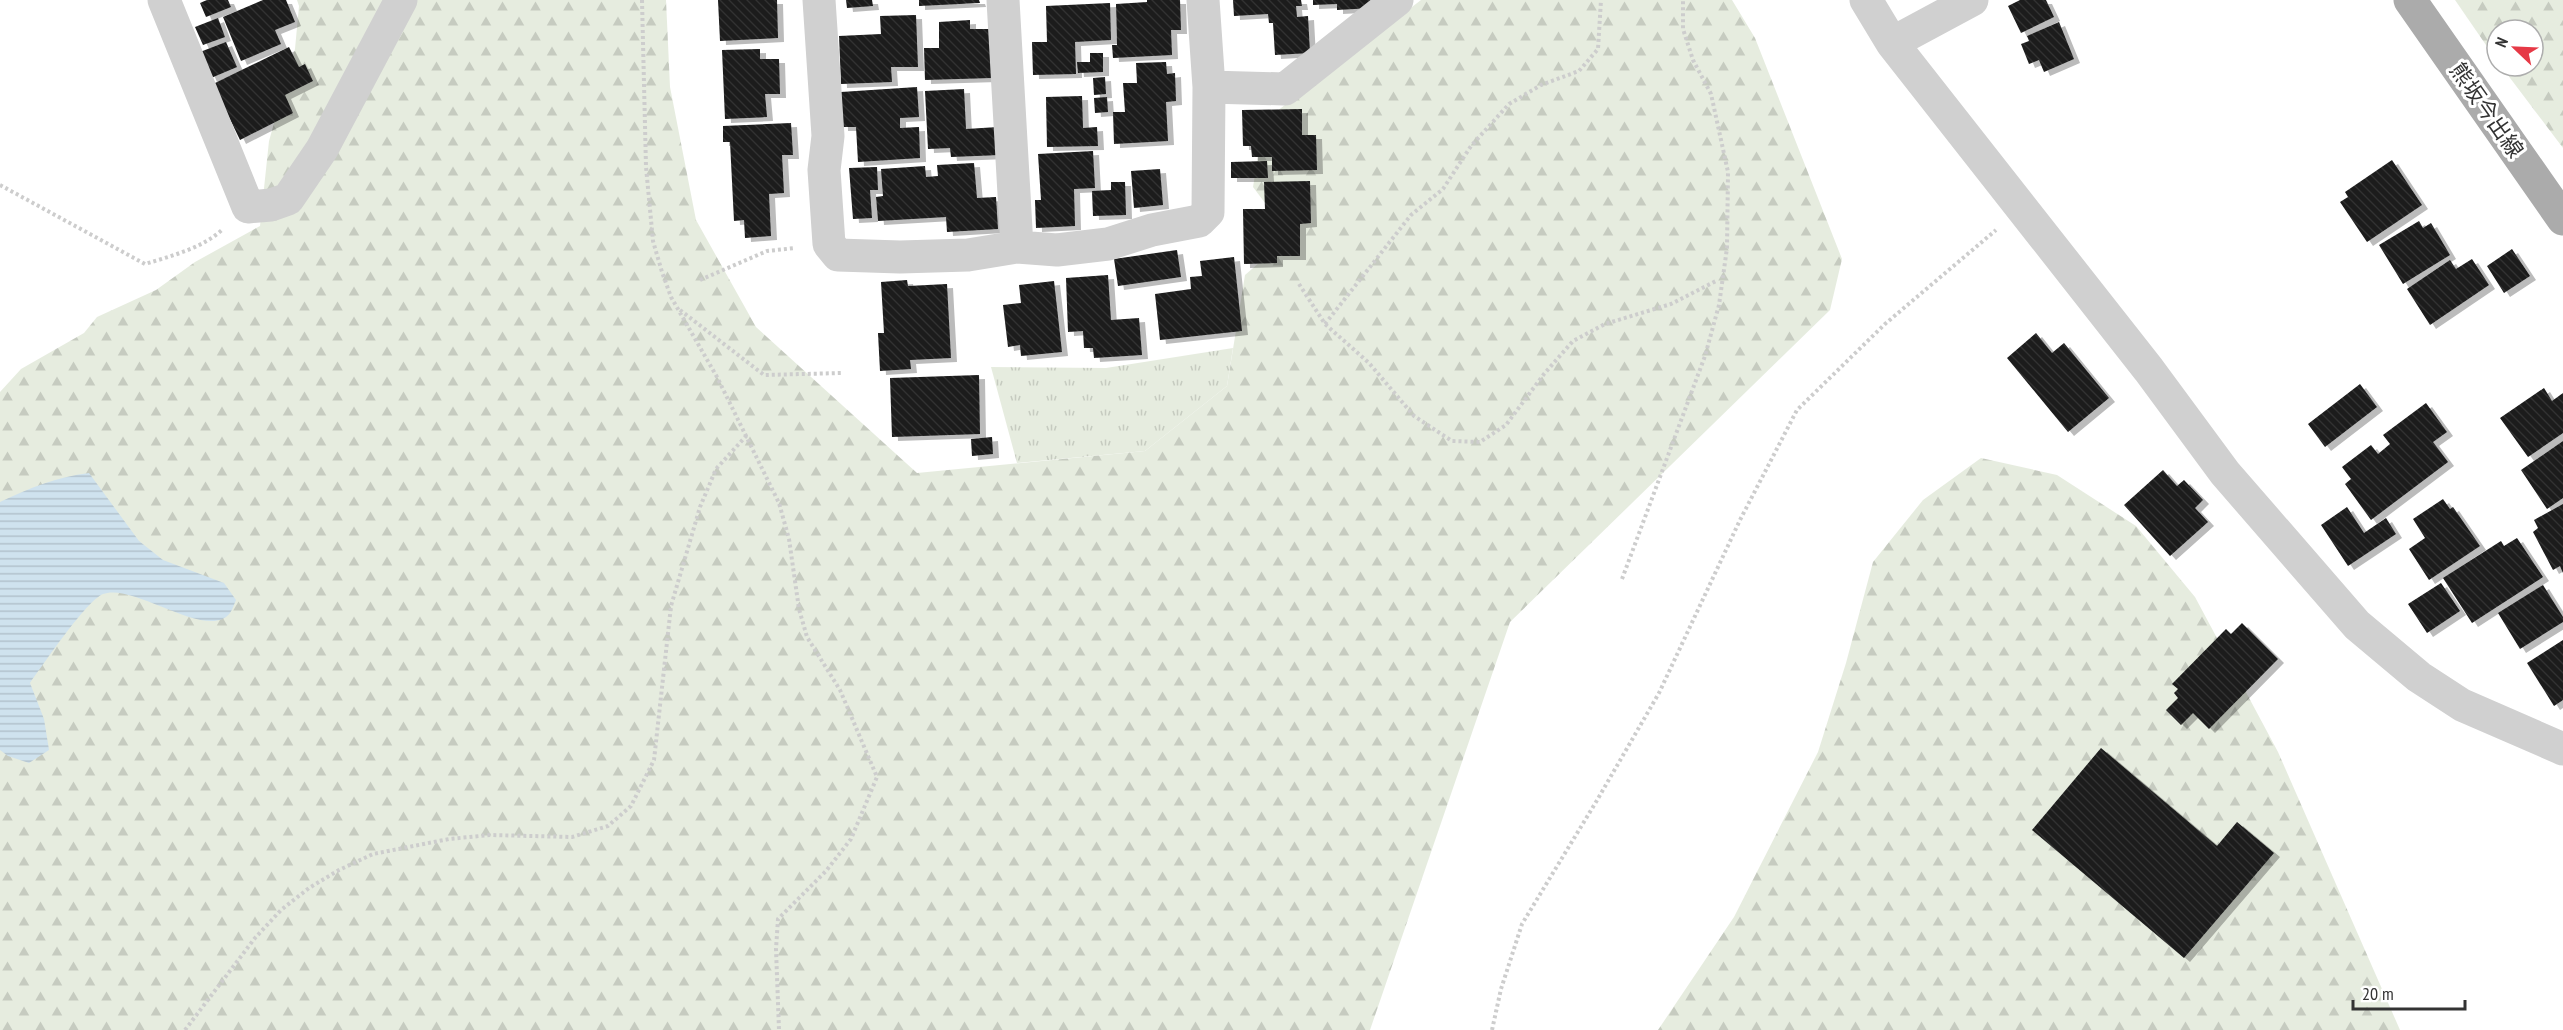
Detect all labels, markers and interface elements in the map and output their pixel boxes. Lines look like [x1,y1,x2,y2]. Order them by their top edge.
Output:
north arrow [2485,18,2545,78]
text: N [2490,34,2512,50]
street label: 熊坂今出線 [2444,57,2530,163]
scale bar [2353,973,2466,1011]
text: 20 m [2362,982,2394,1005]

